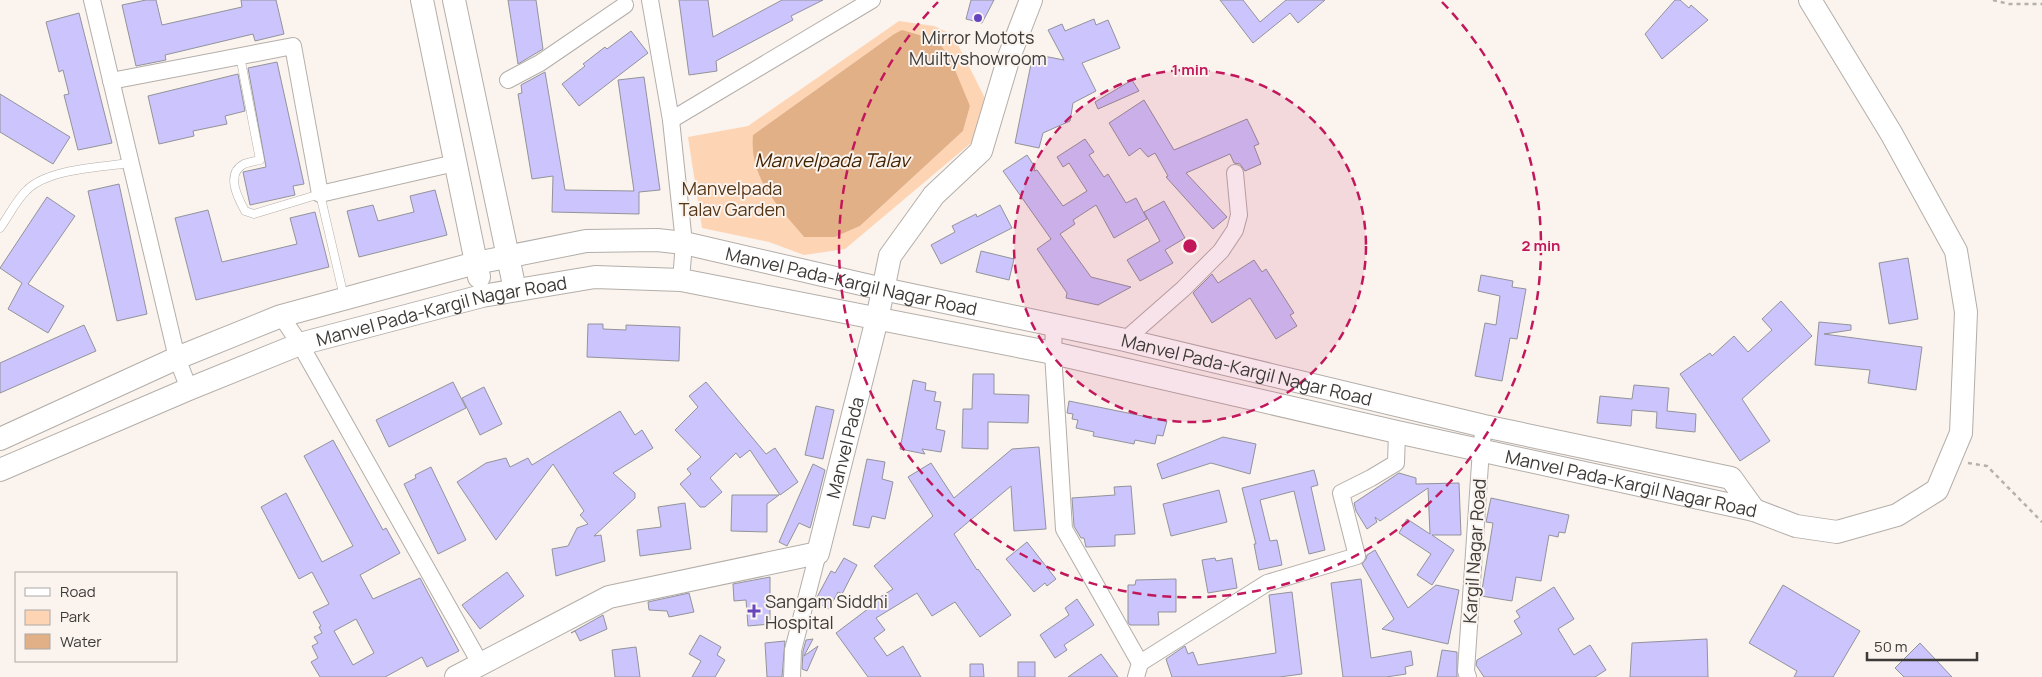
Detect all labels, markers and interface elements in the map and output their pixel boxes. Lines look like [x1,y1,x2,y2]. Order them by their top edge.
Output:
marker: Mirror Motots Muiltyshowroom [972,12,984,24]
place label: Mirror Motots Muiltyshowroom [909,25,1047,70]
text: 1 min [1172,59,1208,80]
water label: Manvelpada Talav [755,147,912,173]
park label: Manvelpada Talav Garden [679,176,785,221]
text: 2 min [1521,235,1561,256]
centre of rings [1181,237,1199,255]
street label: Manvel Pada-Kargil Nagar Road [723,241,979,321]
street label: Manvel Pada-Kargil Nagar Road [313,270,569,351]
street label: Manvel Pada-Kargil Nagar Road [1119,328,1374,411]
street label: Manvel Pada [820,394,869,501]
street label: Manvel Pada-Kargil Nagar Road [1503,444,1759,522]
street label: Kargil Nagar Road [1457,478,1491,624]
legend [15,572,178,662]
text: Road [60,581,96,602]
place label: Sangam Siddhi Hospital [765,589,888,634]
marker: Sangam Siddhi Hospital [747,604,761,618]
text: Park [60,606,90,627]
scale bar [1867,630,1977,662]
text: Water [60,631,102,652]
text: 50 m [1874,636,1908,657]

